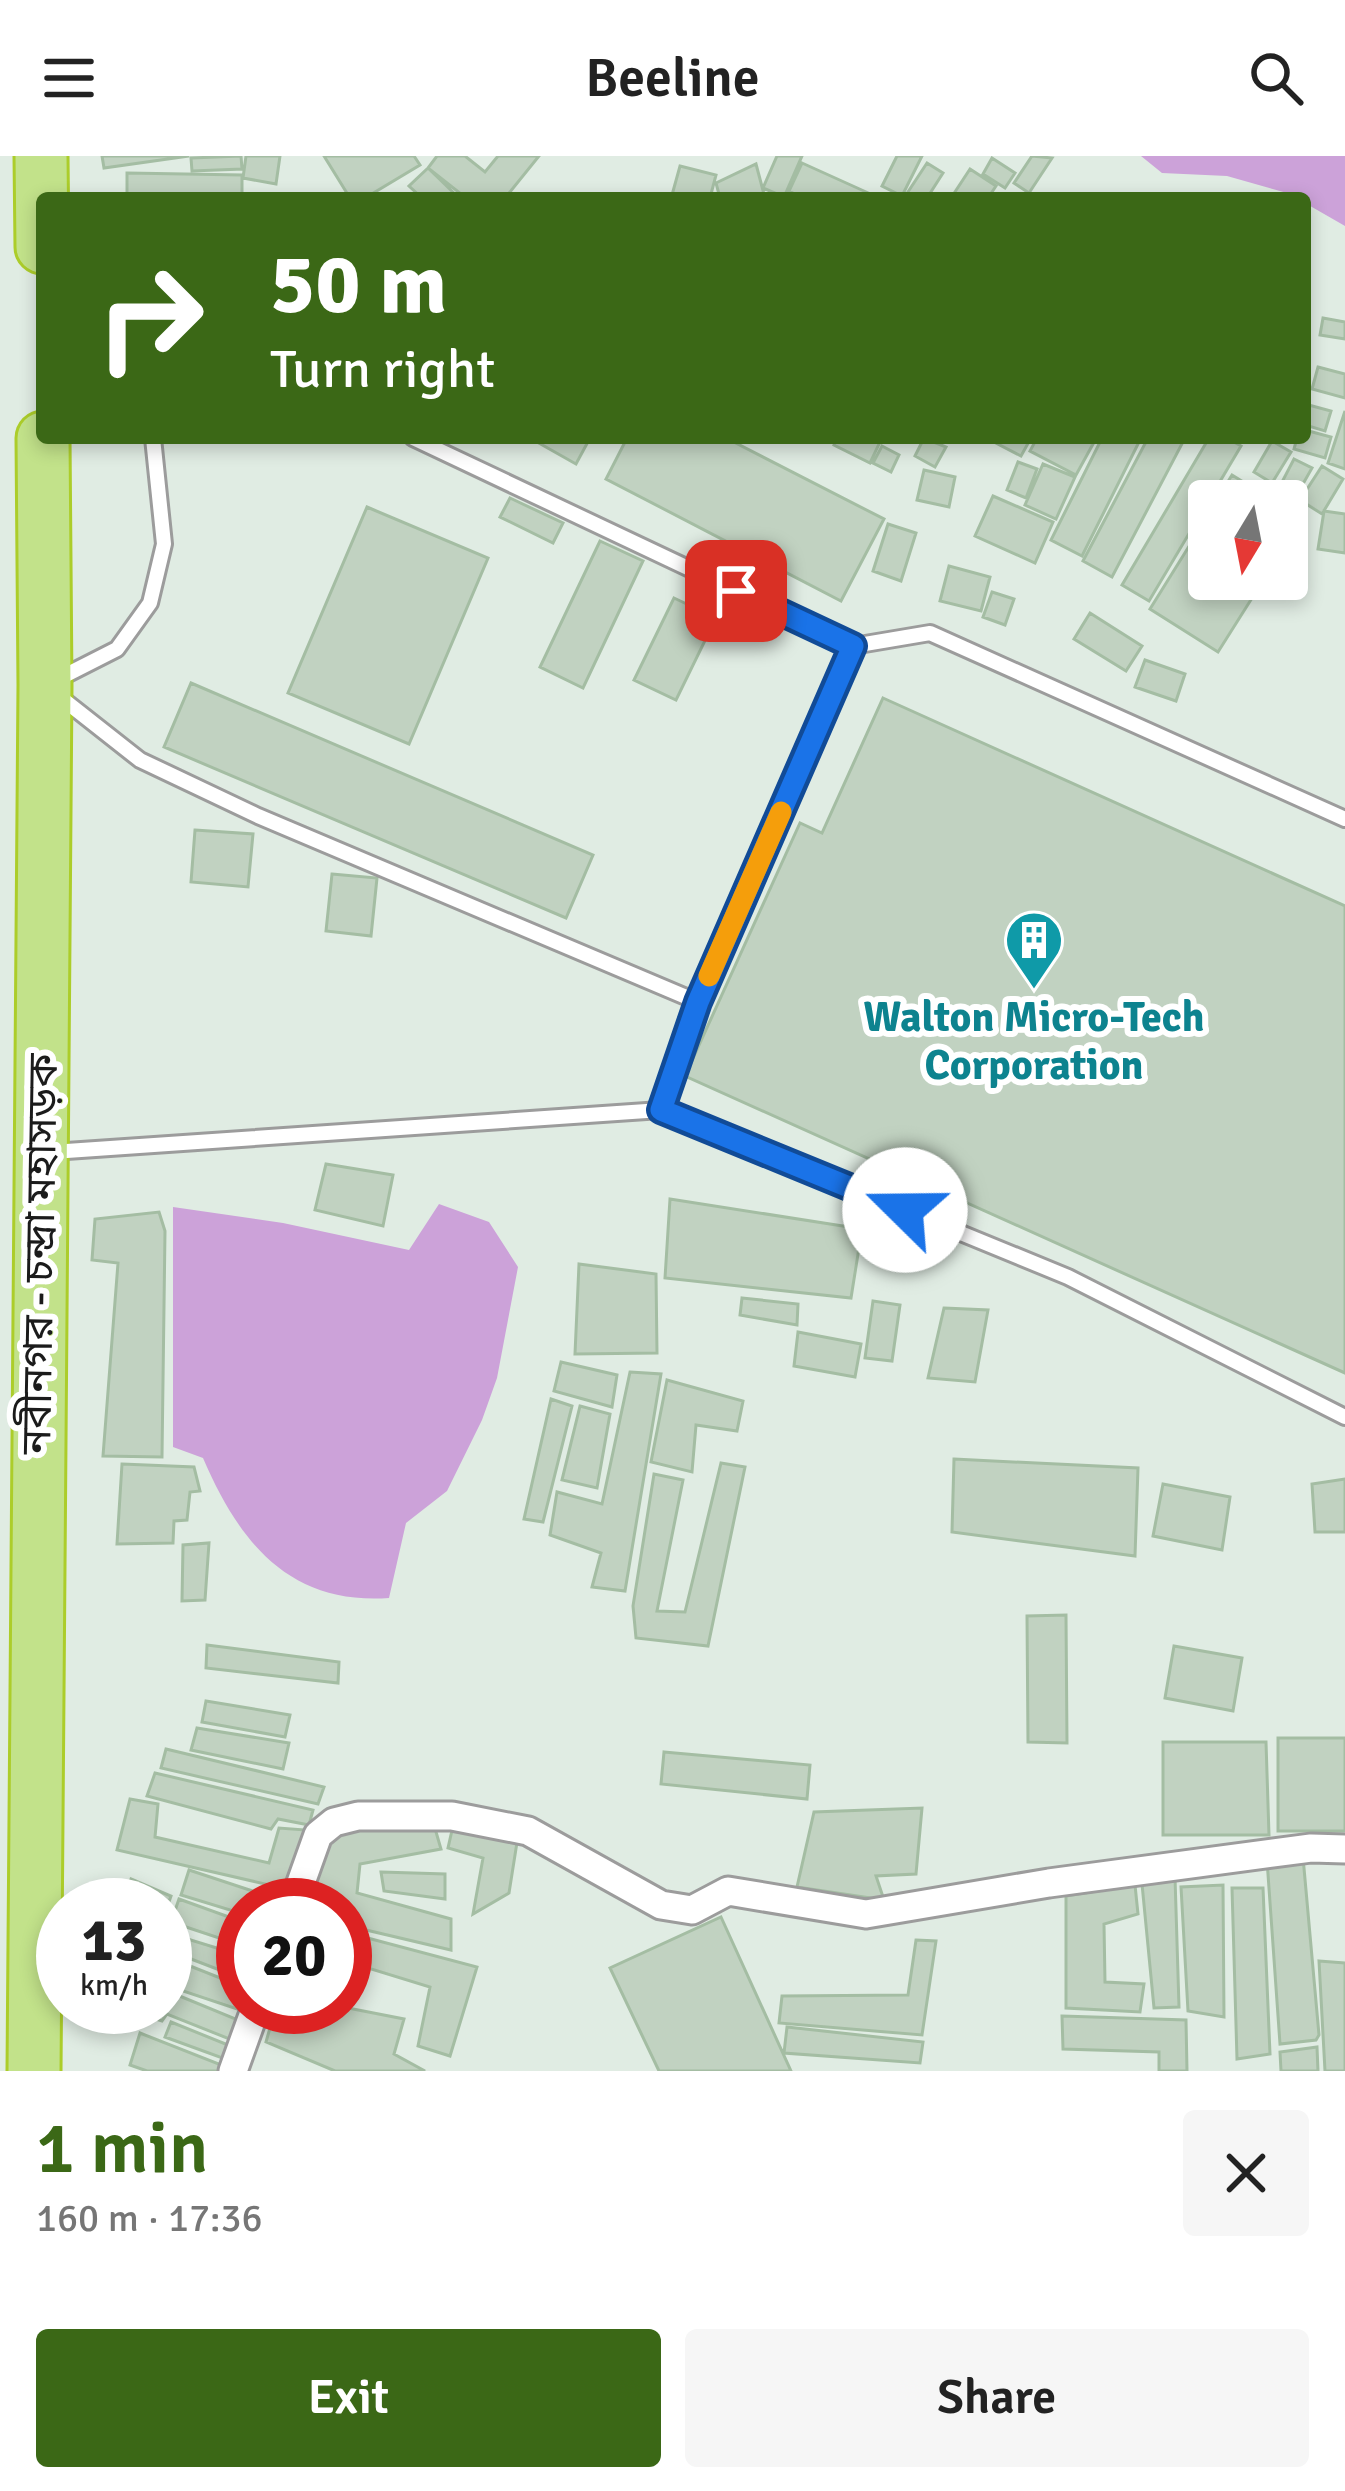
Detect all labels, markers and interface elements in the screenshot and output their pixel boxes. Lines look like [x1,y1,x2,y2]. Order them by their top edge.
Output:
icon: menu [36,45,102,111]
text: Beeline [585,45,760,112]
icon: search [1243,45,1309,111]
text: 50 m [270,233,447,337]
icon: right [72,240,228,396]
text: Turn right [270,336,495,403]
north arrow [1188,480,1308,600]
map controls [1188,480,1308,600]
pin [685,540,787,642]
icon: arrive [703,558,769,624]
building icon: Walton Micro-Tech Corporation [1003,909,1065,991]
place label: Walton Micro-Tech Corporation [863,992,1205,1091]
street label: নবীনগর - চন্দ্রা মহাসড়ক [11,1052,69,1456]
position arrow [842,1147,968,1273]
speed limit sign: 20 [216,1878,372,2034]
text: 13 [82,1904,146,1978]
text: km/h [80,1967,148,2004]
text: 1 min [36,2104,208,2193]
button: close [1183,2110,1309,2236]
text: 160 m · 17:36 [36,2194,263,2242]
button: Exit [36,2329,661,2467]
button: Share [685,2329,1309,2467]

